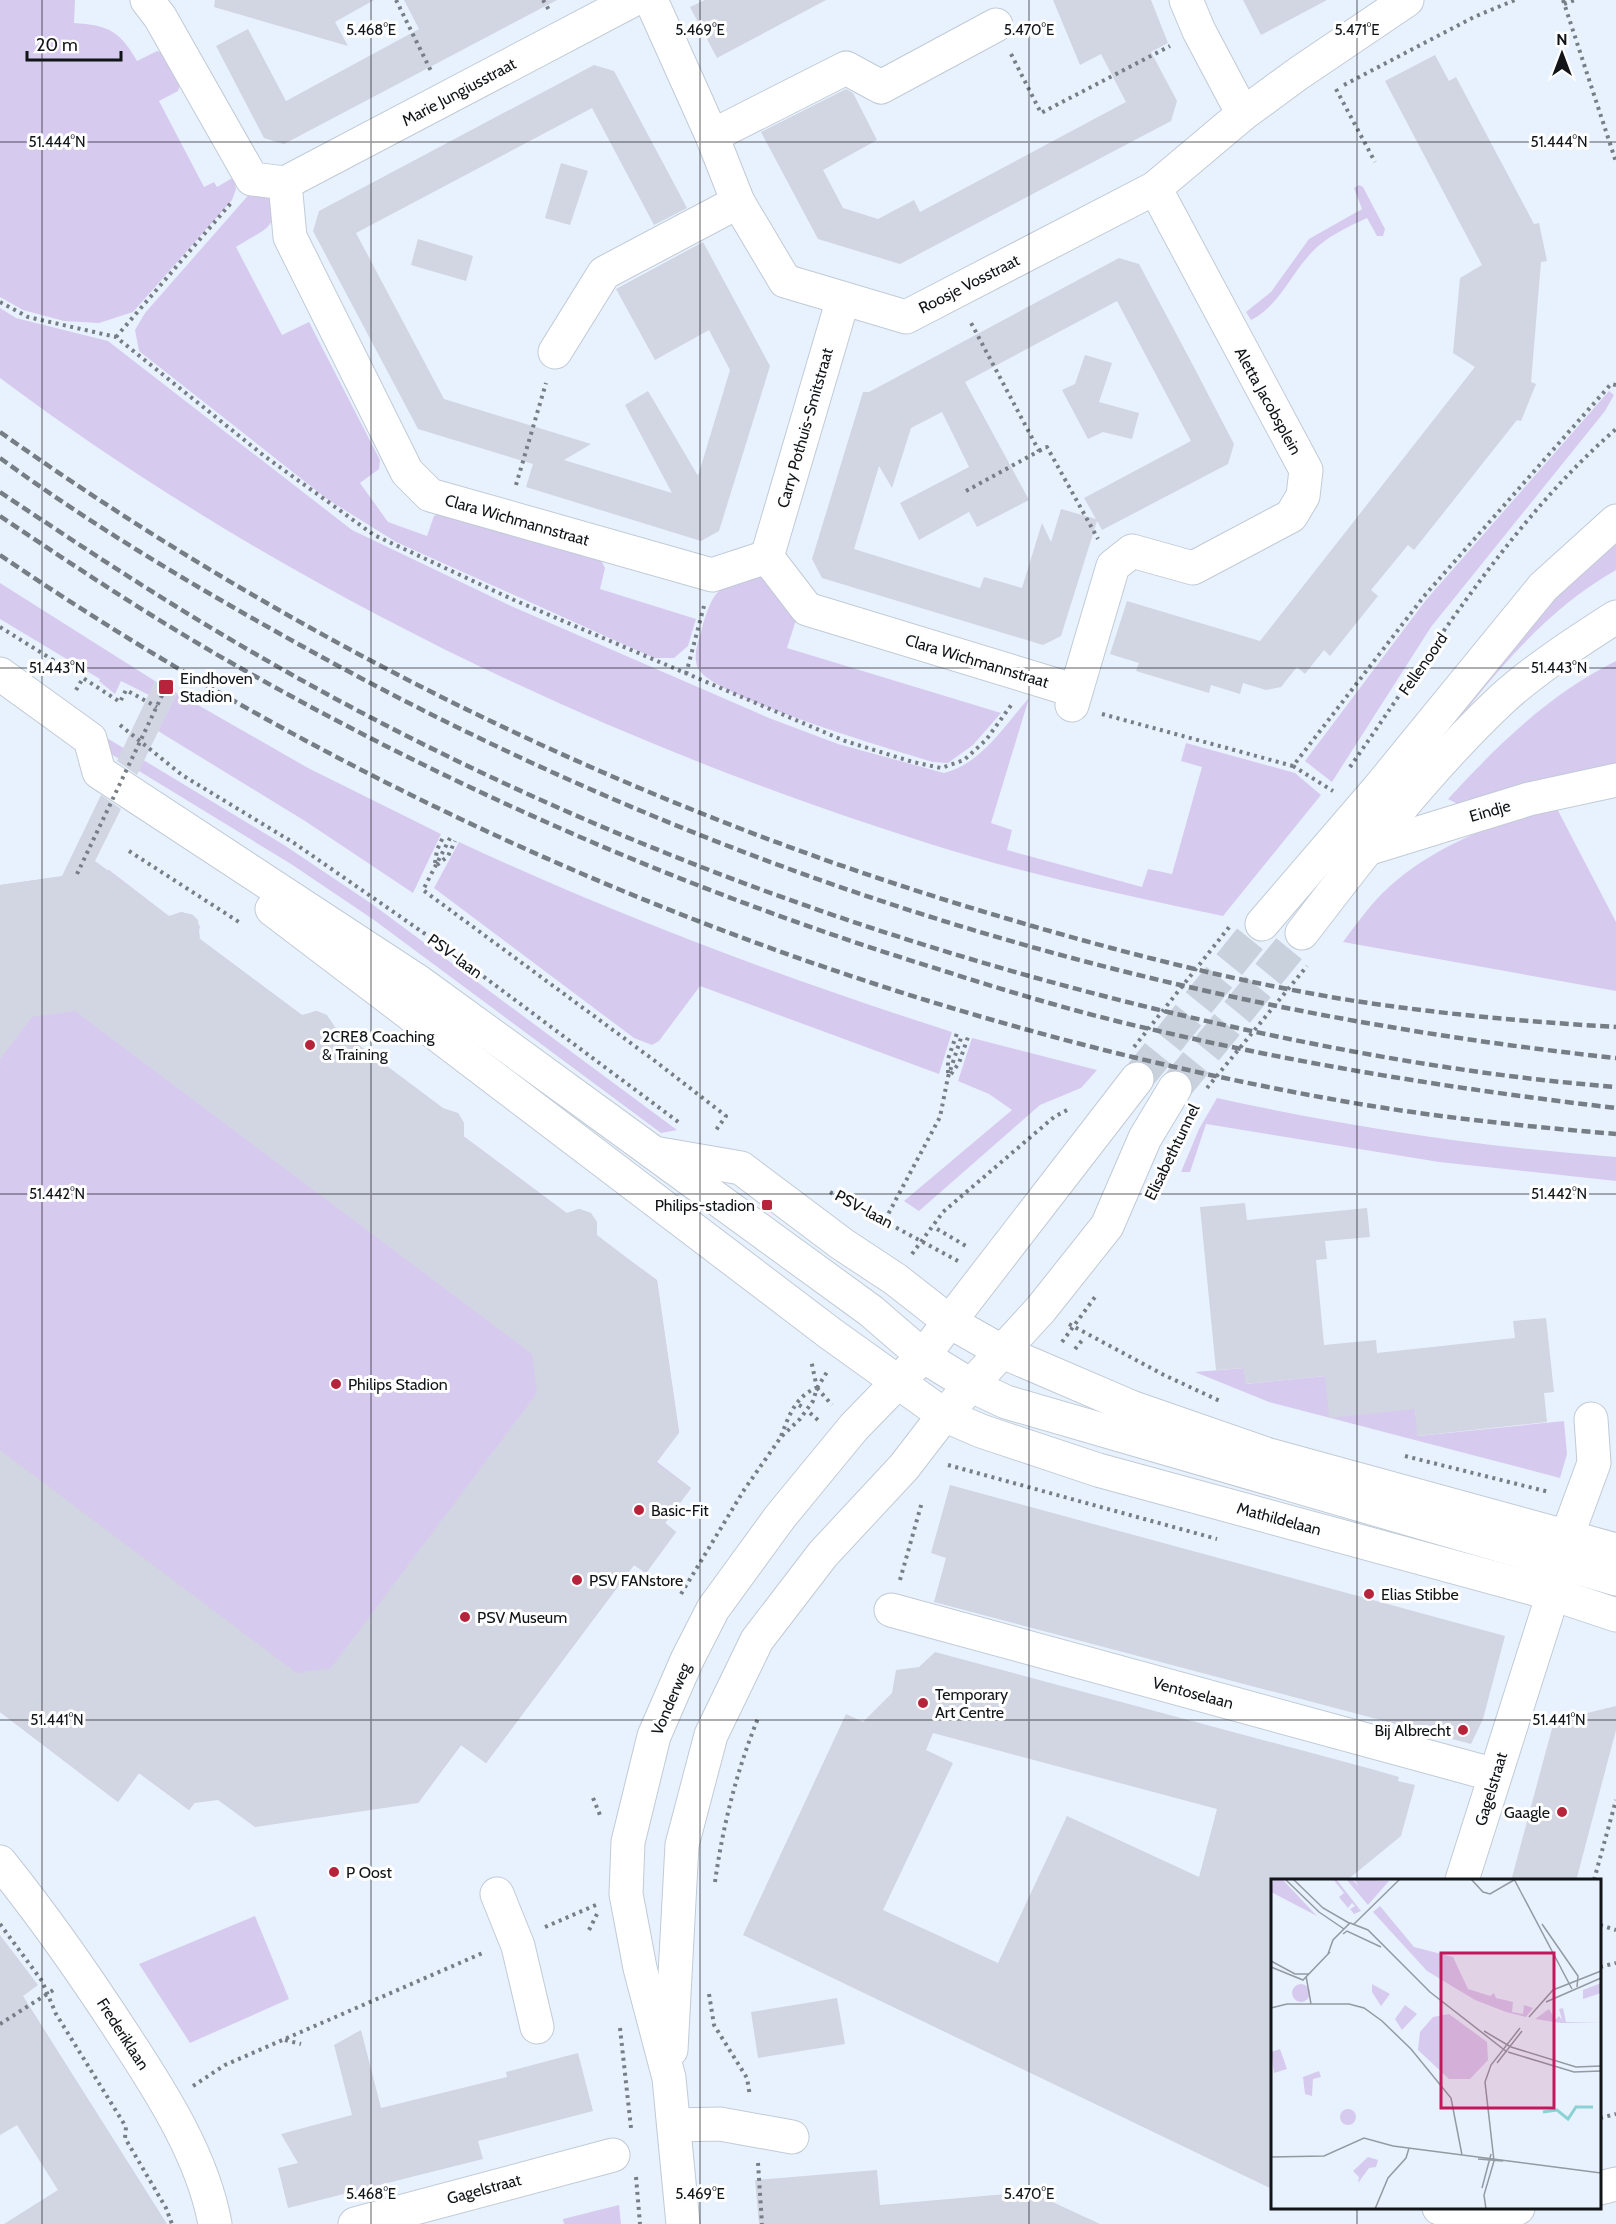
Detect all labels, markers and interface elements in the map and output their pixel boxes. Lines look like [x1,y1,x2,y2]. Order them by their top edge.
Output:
text: 5.468°E [346,21,396,39]
text: 5.469°E [675,21,725,39]
text: 5.470°E [1004,21,1054,39]
text: 5.471°E [1334,21,1380,39]
scale bar [27,24,122,62]
north arrow [1532,24,1592,84]
text: N [1556,30,1568,49]
text: 20 m [36,34,78,56]
street label: Marie Jungiusstraat [399,54,520,130]
text: 51.444°N [29,133,85,151]
text: 51.444°N [1531,133,1587,151]
street label: Roosje Vosstraat [915,250,1023,318]
street label: Aletta Jacobsplein [1231,344,1305,458]
street label: Carry Pothuis-Smitstraat [773,345,837,510]
street label: Clara Wichmannstraat [443,490,592,550]
street label: Fellenoord [1395,629,1451,699]
street label: Clara Wichmannstraat [903,630,1052,692]
text: 51.443°N [29,659,85,677]
text: 51.443°N [1531,659,1587,677]
place label: Eindhoven Stadion [180,669,253,706]
marker: Eindhoven Stadion [157,678,175,696]
street label: Eindje [1467,796,1513,826]
street label: PSV-laan [424,930,486,982]
place label: 2CRE8 Coaching & Training [322,1027,435,1064]
marker: 2CRE8 Coaching & Training [303,1038,317,1052]
street label: Elisabethtunnel [1140,1100,1204,1203]
text: 51.442°N [29,1185,85,1203]
text: 51.442°N [1531,1185,1587,1203]
street label: PSV-laan [832,1186,896,1232]
place label: Philips-stadion [655,1196,755,1215]
marker: Philips-stadion [760,1198,774,1212]
place label: Philips Stadion [348,1375,448,1394]
marker: Philips Stadion [329,1377,343,1391]
street label: Mathildelaan [1235,1499,1323,1539]
place label: Basic-Fit [651,1501,709,1520]
marker: Basic-Fit [632,1503,646,1517]
place label: PSV FANstore [589,1571,683,1590]
marker: PSV FANstore [570,1573,584,1587]
place label: Elias Stibbe [1381,1585,1459,1604]
marker: Elias Stibbe [1362,1587,1376,1601]
place label: PSV Museum [477,1608,567,1627]
marker: PSV Museum [458,1610,472,1624]
street label: Vonderweg [647,1659,695,1738]
street label: Ventoselaan [1151,1673,1236,1713]
place label: Temporary Art Centre [935,1685,1008,1722]
marker: Temporary Art Centre [916,1696,930,1710]
text: 51.441°N [30,1711,84,1729]
text: 51.441°N [1532,1711,1586,1729]
place label: Bij Albrecht [1375,1721,1452,1740]
marker: Bij Albrecht [1456,1723,1470,1737]
street label: Gagelstraat [1471,1749,1511,1828]
place label: Gaagle [1504,1803,1550,1822]
marker: Gaagle [1555,1805,1569,1819]
place label: P Oost [346,1863,392,1882]
marker: P Oost [327,1865,341,1879]
inset map [1271,1879,1601,2209]
street label: Frederiklaan [93,1995,153,2073]
street label: Gagelstraat [445,2170,524,2208]
text: 5.468°E [346,2185,396,2203]
text: 5.469°E [675,2185,725,2203]
text: 5.470°E [1004,2185,1054,2203]

